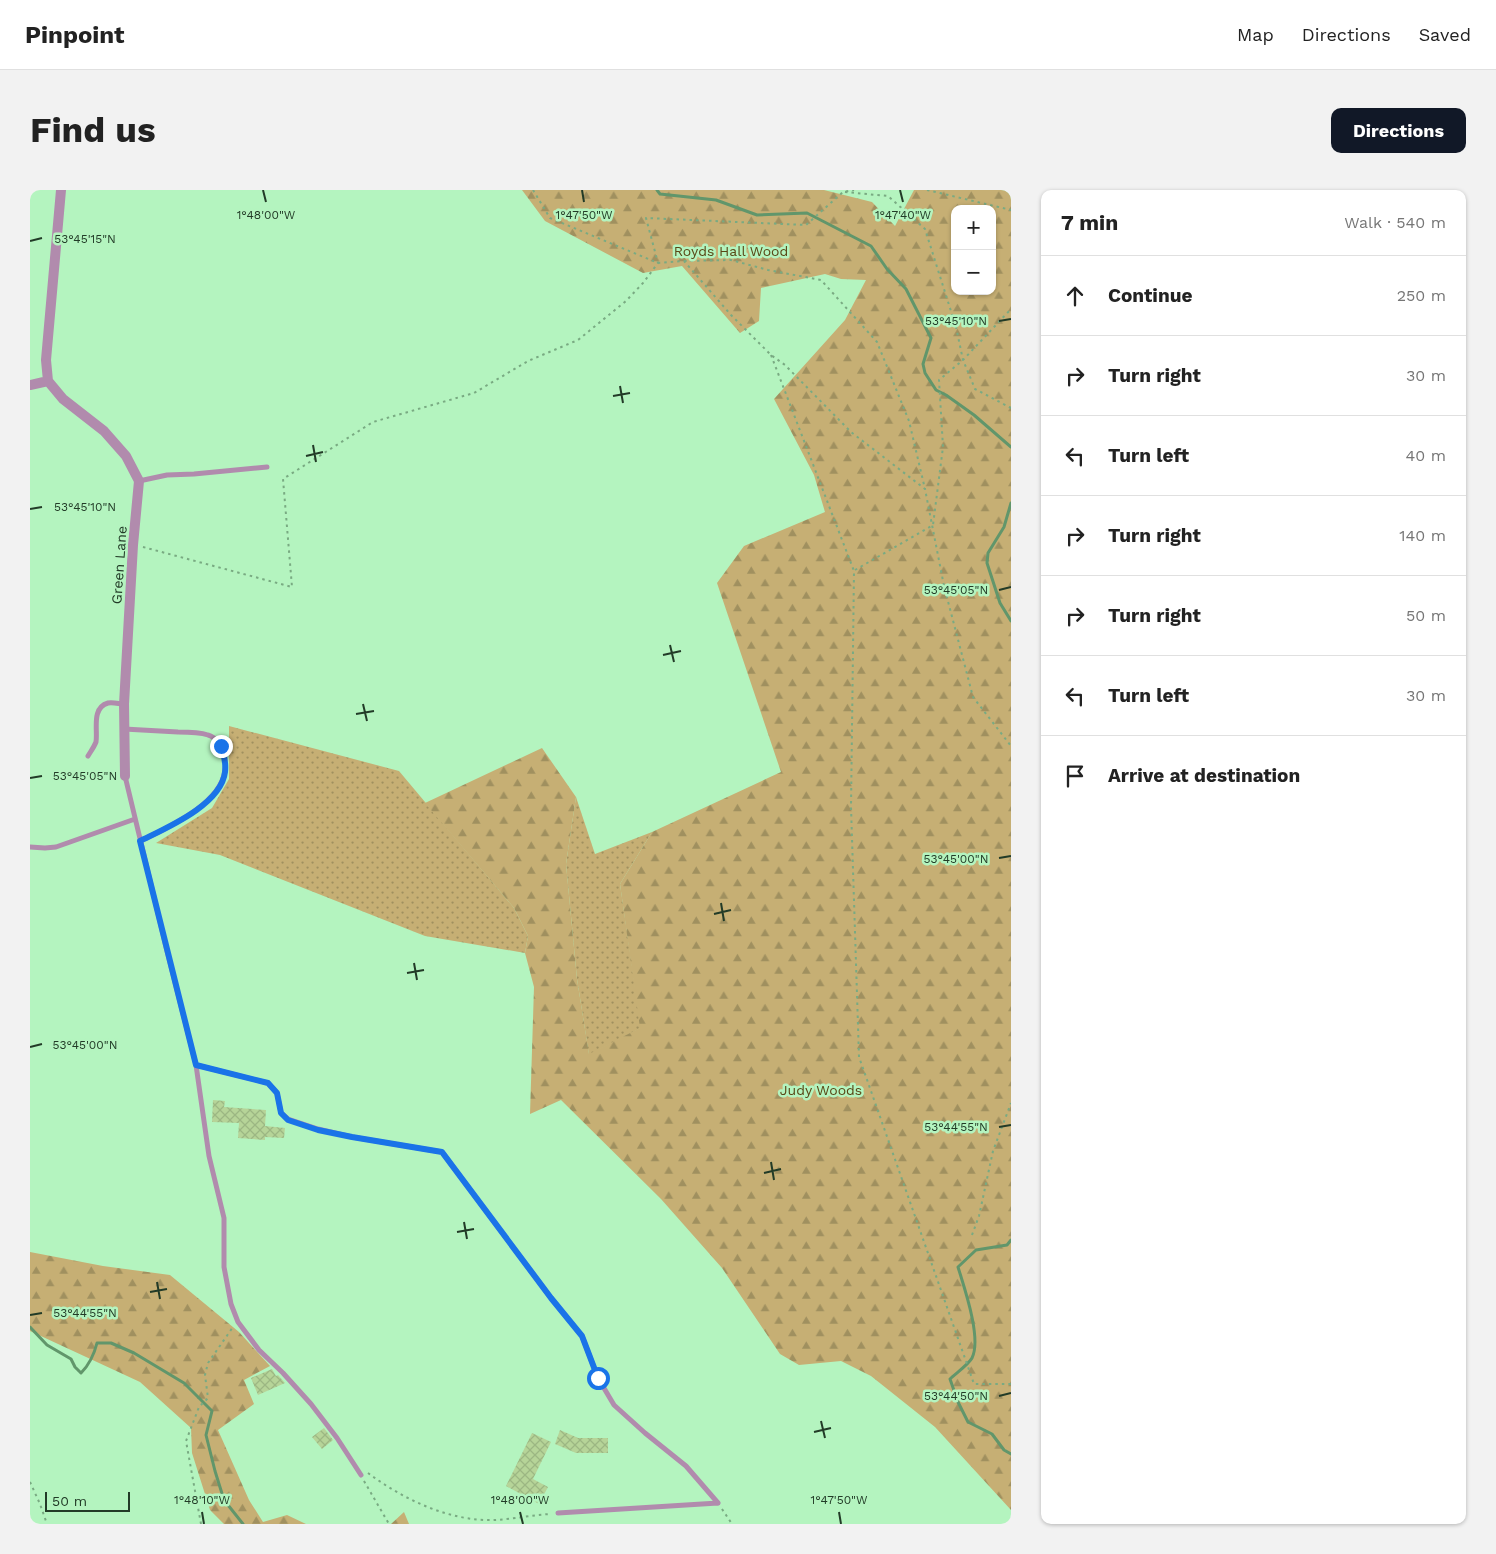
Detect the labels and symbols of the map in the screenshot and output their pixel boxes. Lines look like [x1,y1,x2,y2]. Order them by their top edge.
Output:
text: 1°48'00"W [237,208,296,222]
text: 1°47'50"W [556,208,613,222]
text: 1°47'40"W [875,208,932,222]
text: 53°45'15"N [54,232,116,246]
park label: Royds Hall Wood [674,243,788,259]
text: 53°45'10"N [925,314,987,328]
text: 53°45'10"N [54,500,116,514]
street label: Green Lane [108,525,130,605]
text: 53°45'05"N [924,583,988,597]
route end [210,735,233,758]
text: 53°45'05"N [53,769,117,783]
text: 53°45'00"N [924,852,988,866]
text: 53°45'00"N [53,1038,117,1052]
park label: Judy Woods [780,1082,862,1098]
text: 53°44'55"N [924,1120,988,1134]
text: 53°44'55"N [53,1306,117,1320]
route start [587,1367,610,1390]
text: 53°44'50"N [924,1389,988,1403]
scale bar [45,1489,130,1512]
text: 1°48'10"W [174,1493,230,1507]
text: 1°48'00"W [491,1493,550,1507]
text: 1°47'50"W [811,1493,868,1507]

